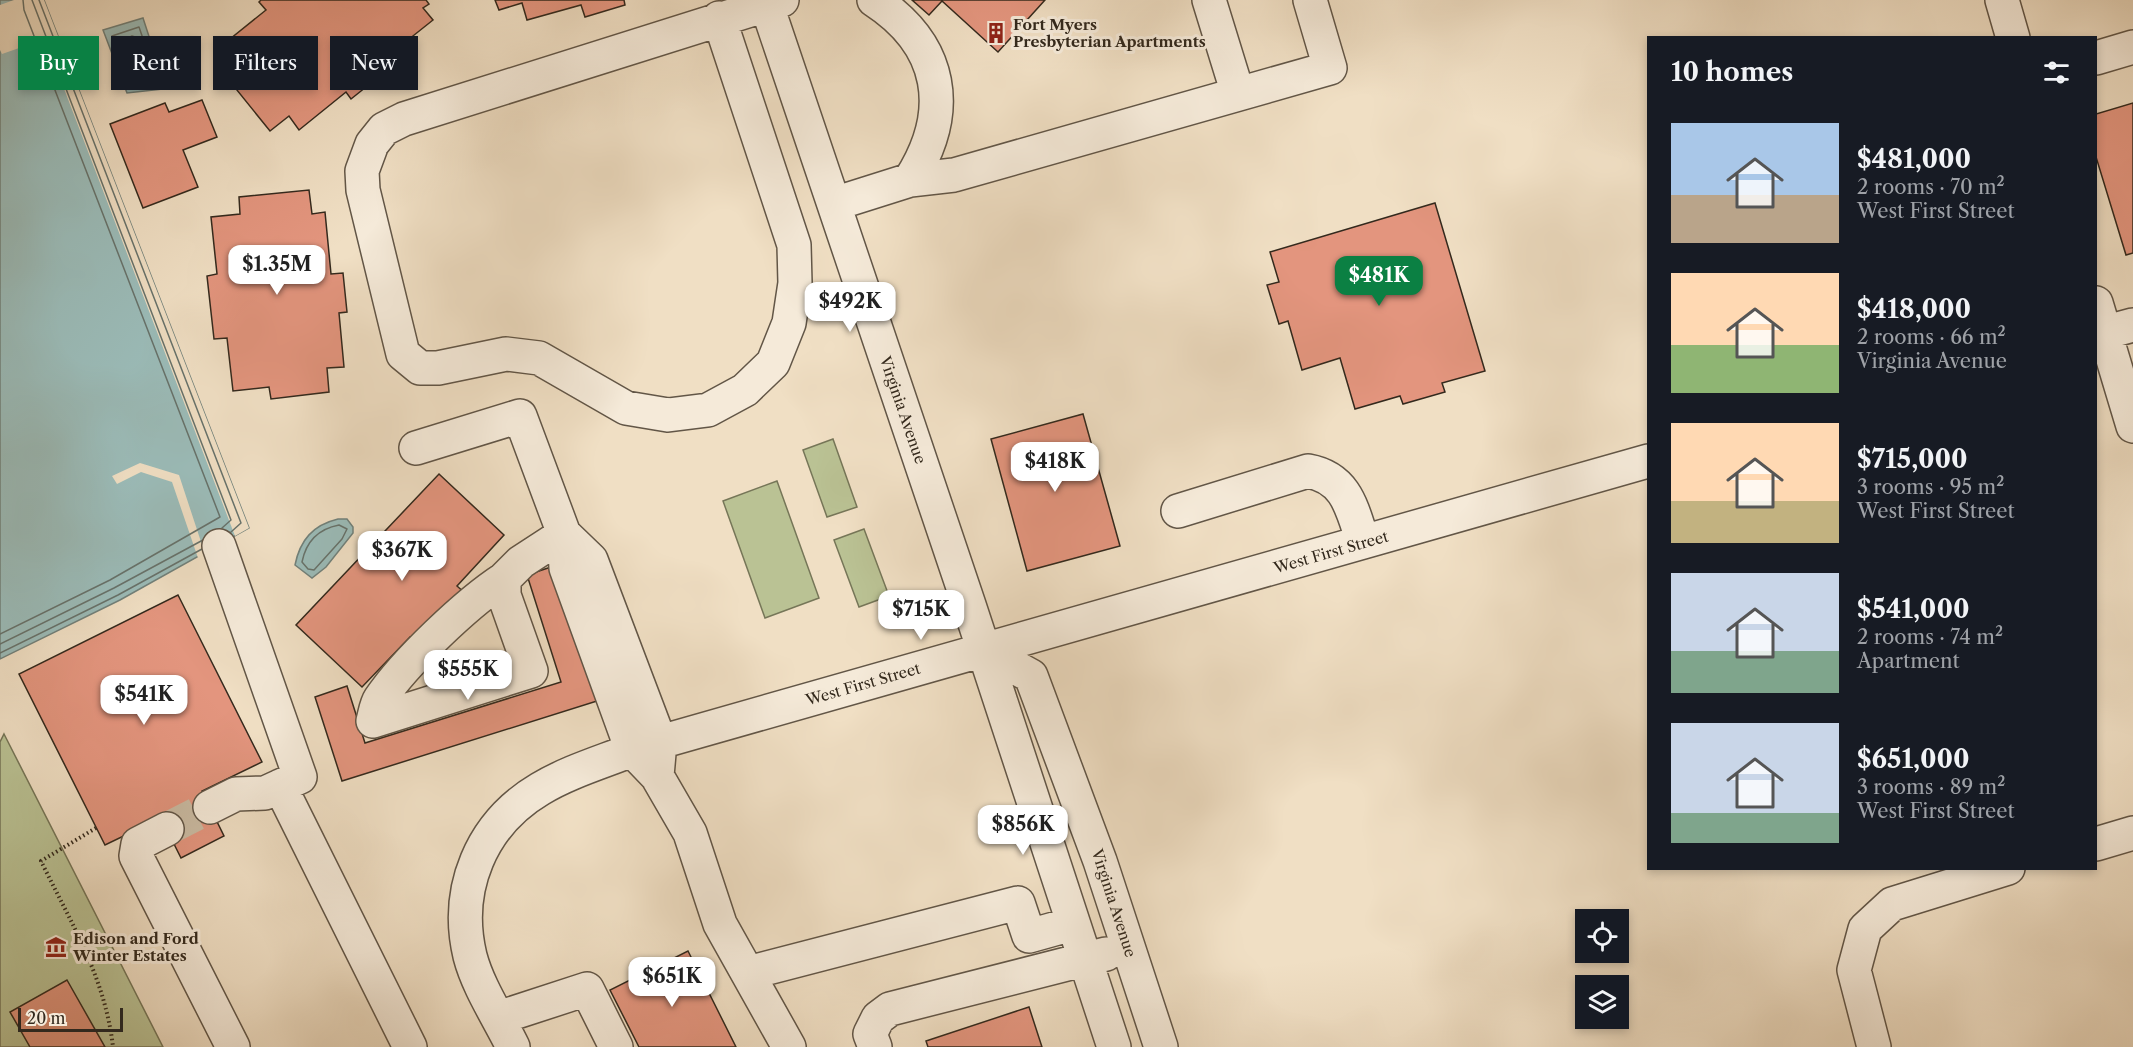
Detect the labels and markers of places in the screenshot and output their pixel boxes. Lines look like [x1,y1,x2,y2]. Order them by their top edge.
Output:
place label: Fort Myers Presbyterian Apartments [1013,15,1206,51]
building icon: Fort Myers Presbyterian Apartments [984,21,1008,45]
pin: $1.35M [228,245,326,296]
pin: $481K [1337,256,1421,307]
pin: $492K [808,282,892,333]
pin: $418K [1013,442,1097,493]
pin: $367K [360,531,444,582]
pin: $715K [879,590,963,641]
pin: $555K [426,650,510,701]
pin: $541K [102,675,186,726]
pin: $856K [981,805,1065,856]
place label: Edison and Ford Winter Estates [72,929,199,965]
museum icon: Edison and Ford Winter Estates [44,935,68,959]
pin: $651K [630,957,714,1008]

